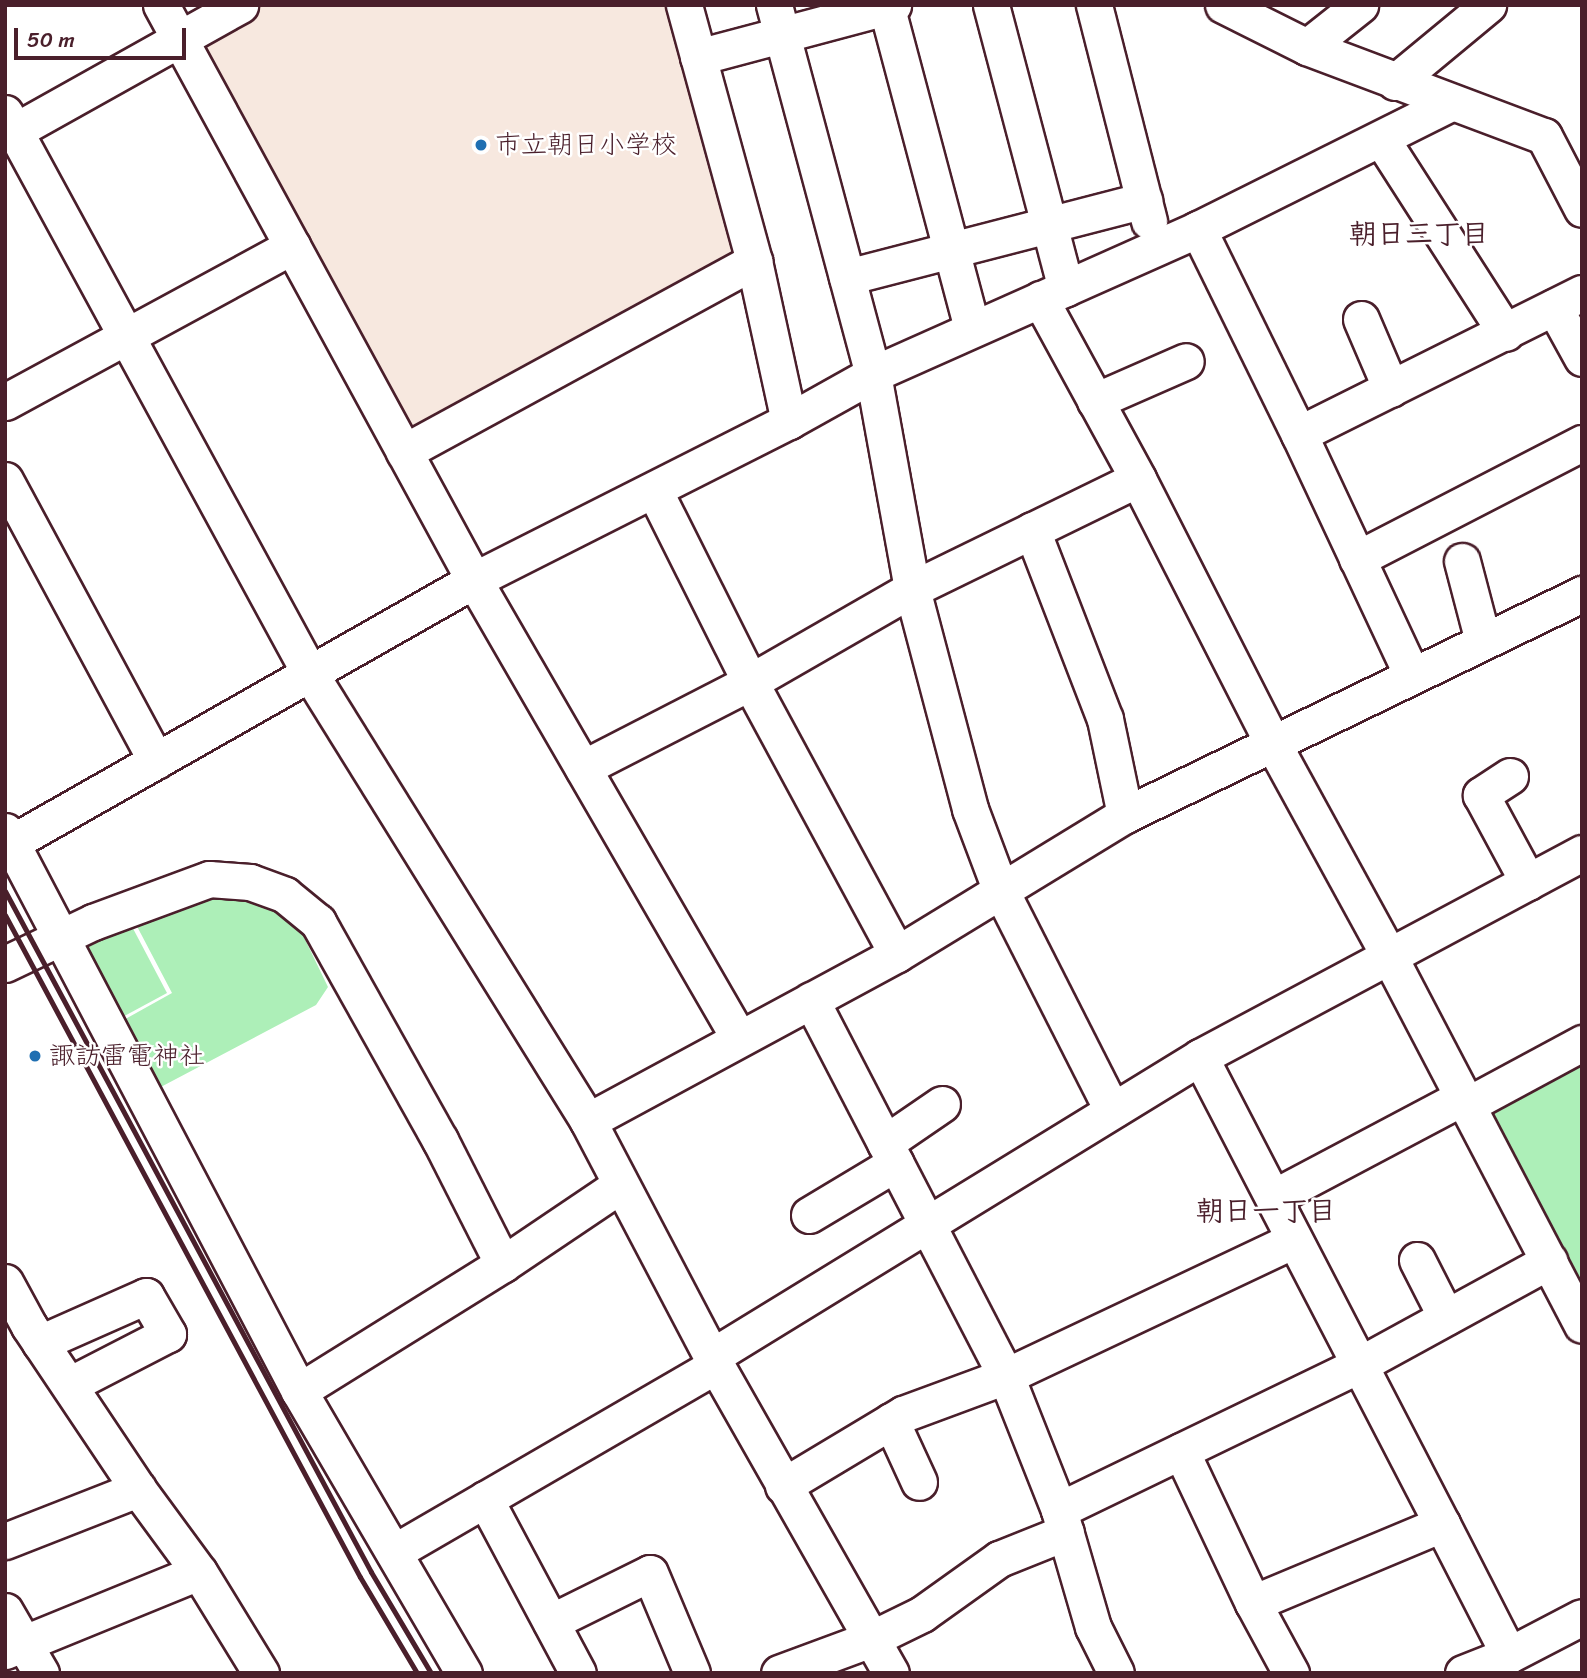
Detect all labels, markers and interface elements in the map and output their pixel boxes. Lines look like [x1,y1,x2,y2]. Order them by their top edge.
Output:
scale bar [18,14,189,58]
text: 50 m [27,21,75,59]
place label: 市立朝日小学校 [495,129,677,161]
marker: 市立朝日小学校 [473,137,489,153]
district label: 朝日三丁目 [1349,217,1489,251]
place label: 諏訪雷電神社 [49,1040,205,1072]
marker: 諏訪雷電神社 [27,1048,43,1064]
district label: 朝日一丁目 [1196,1194,1336,1228]

